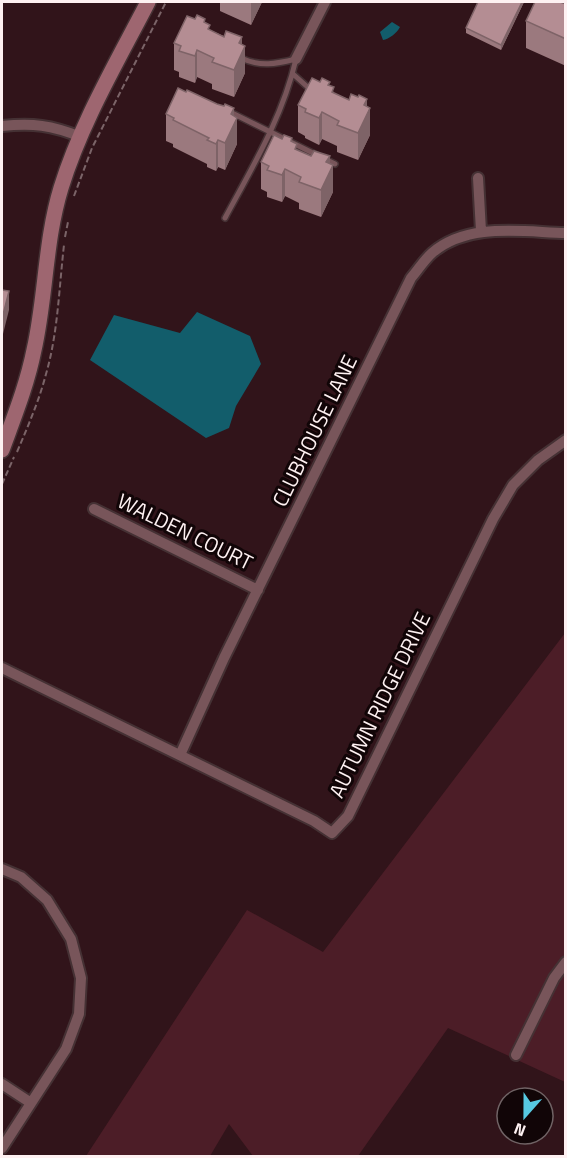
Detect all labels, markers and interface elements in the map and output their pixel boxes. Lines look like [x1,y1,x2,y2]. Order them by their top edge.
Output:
street label: CLUBHOUSE LANE [264,349,365,512]
street label: WALDEN COURT [112,484,259,578]
street label: AUTUMN RIDGE DRIVE [320,606,438,803]
north arrow [495,1086,555,1146]
text: N [510,1117,529,1143]

